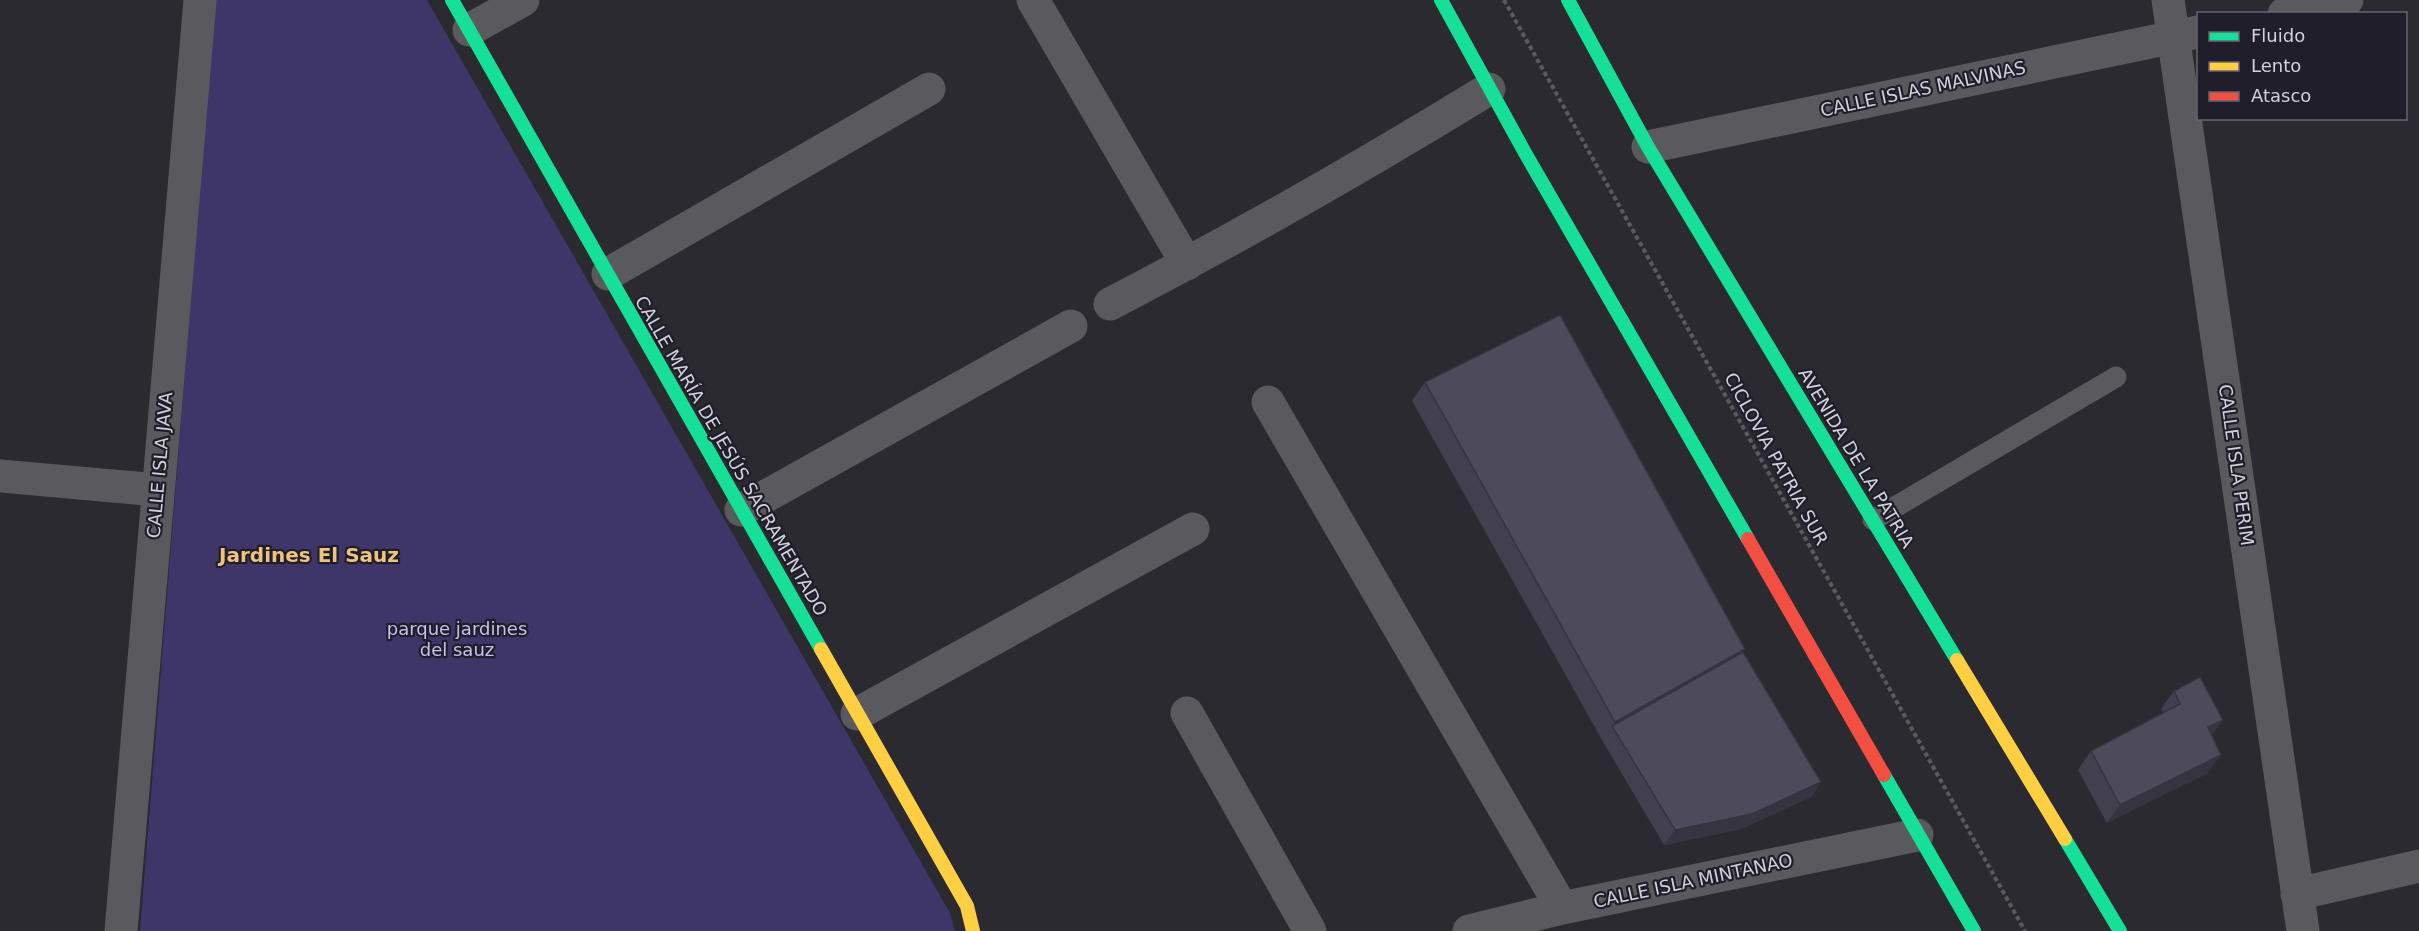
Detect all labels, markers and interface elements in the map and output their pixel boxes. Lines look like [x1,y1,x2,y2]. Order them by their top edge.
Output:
legend [2197,12,2407,120]
text: Fluido [2251,25,2305,46]
text: Lento [2251,55,2301,76]
street label: CALLE ISLAS MALVINAS [1818,56,2027,121]
text: Atasco [2251,85,2311,106]
street label: CALLE MARÍA DE JESÚS SACRAMENTADO [631,292,832,619]
street label: AVENIDA DE LA PATRIA [1794,364,1919,552]
street label: CICLOVIA PATRIA SUR [1720,369,1833,549]
street label: CALLE ISLA PERIM [2215,383,2258,547]
street label: CALLE ISLA JAVA [143,390,176,539]
district label: Jardines El Sauz [217,543,399,567]
park label: parque jardines del sauz [387,618,527,660]
street label: CALLE ISLA MINTANAO [1591,849,1794,912]

